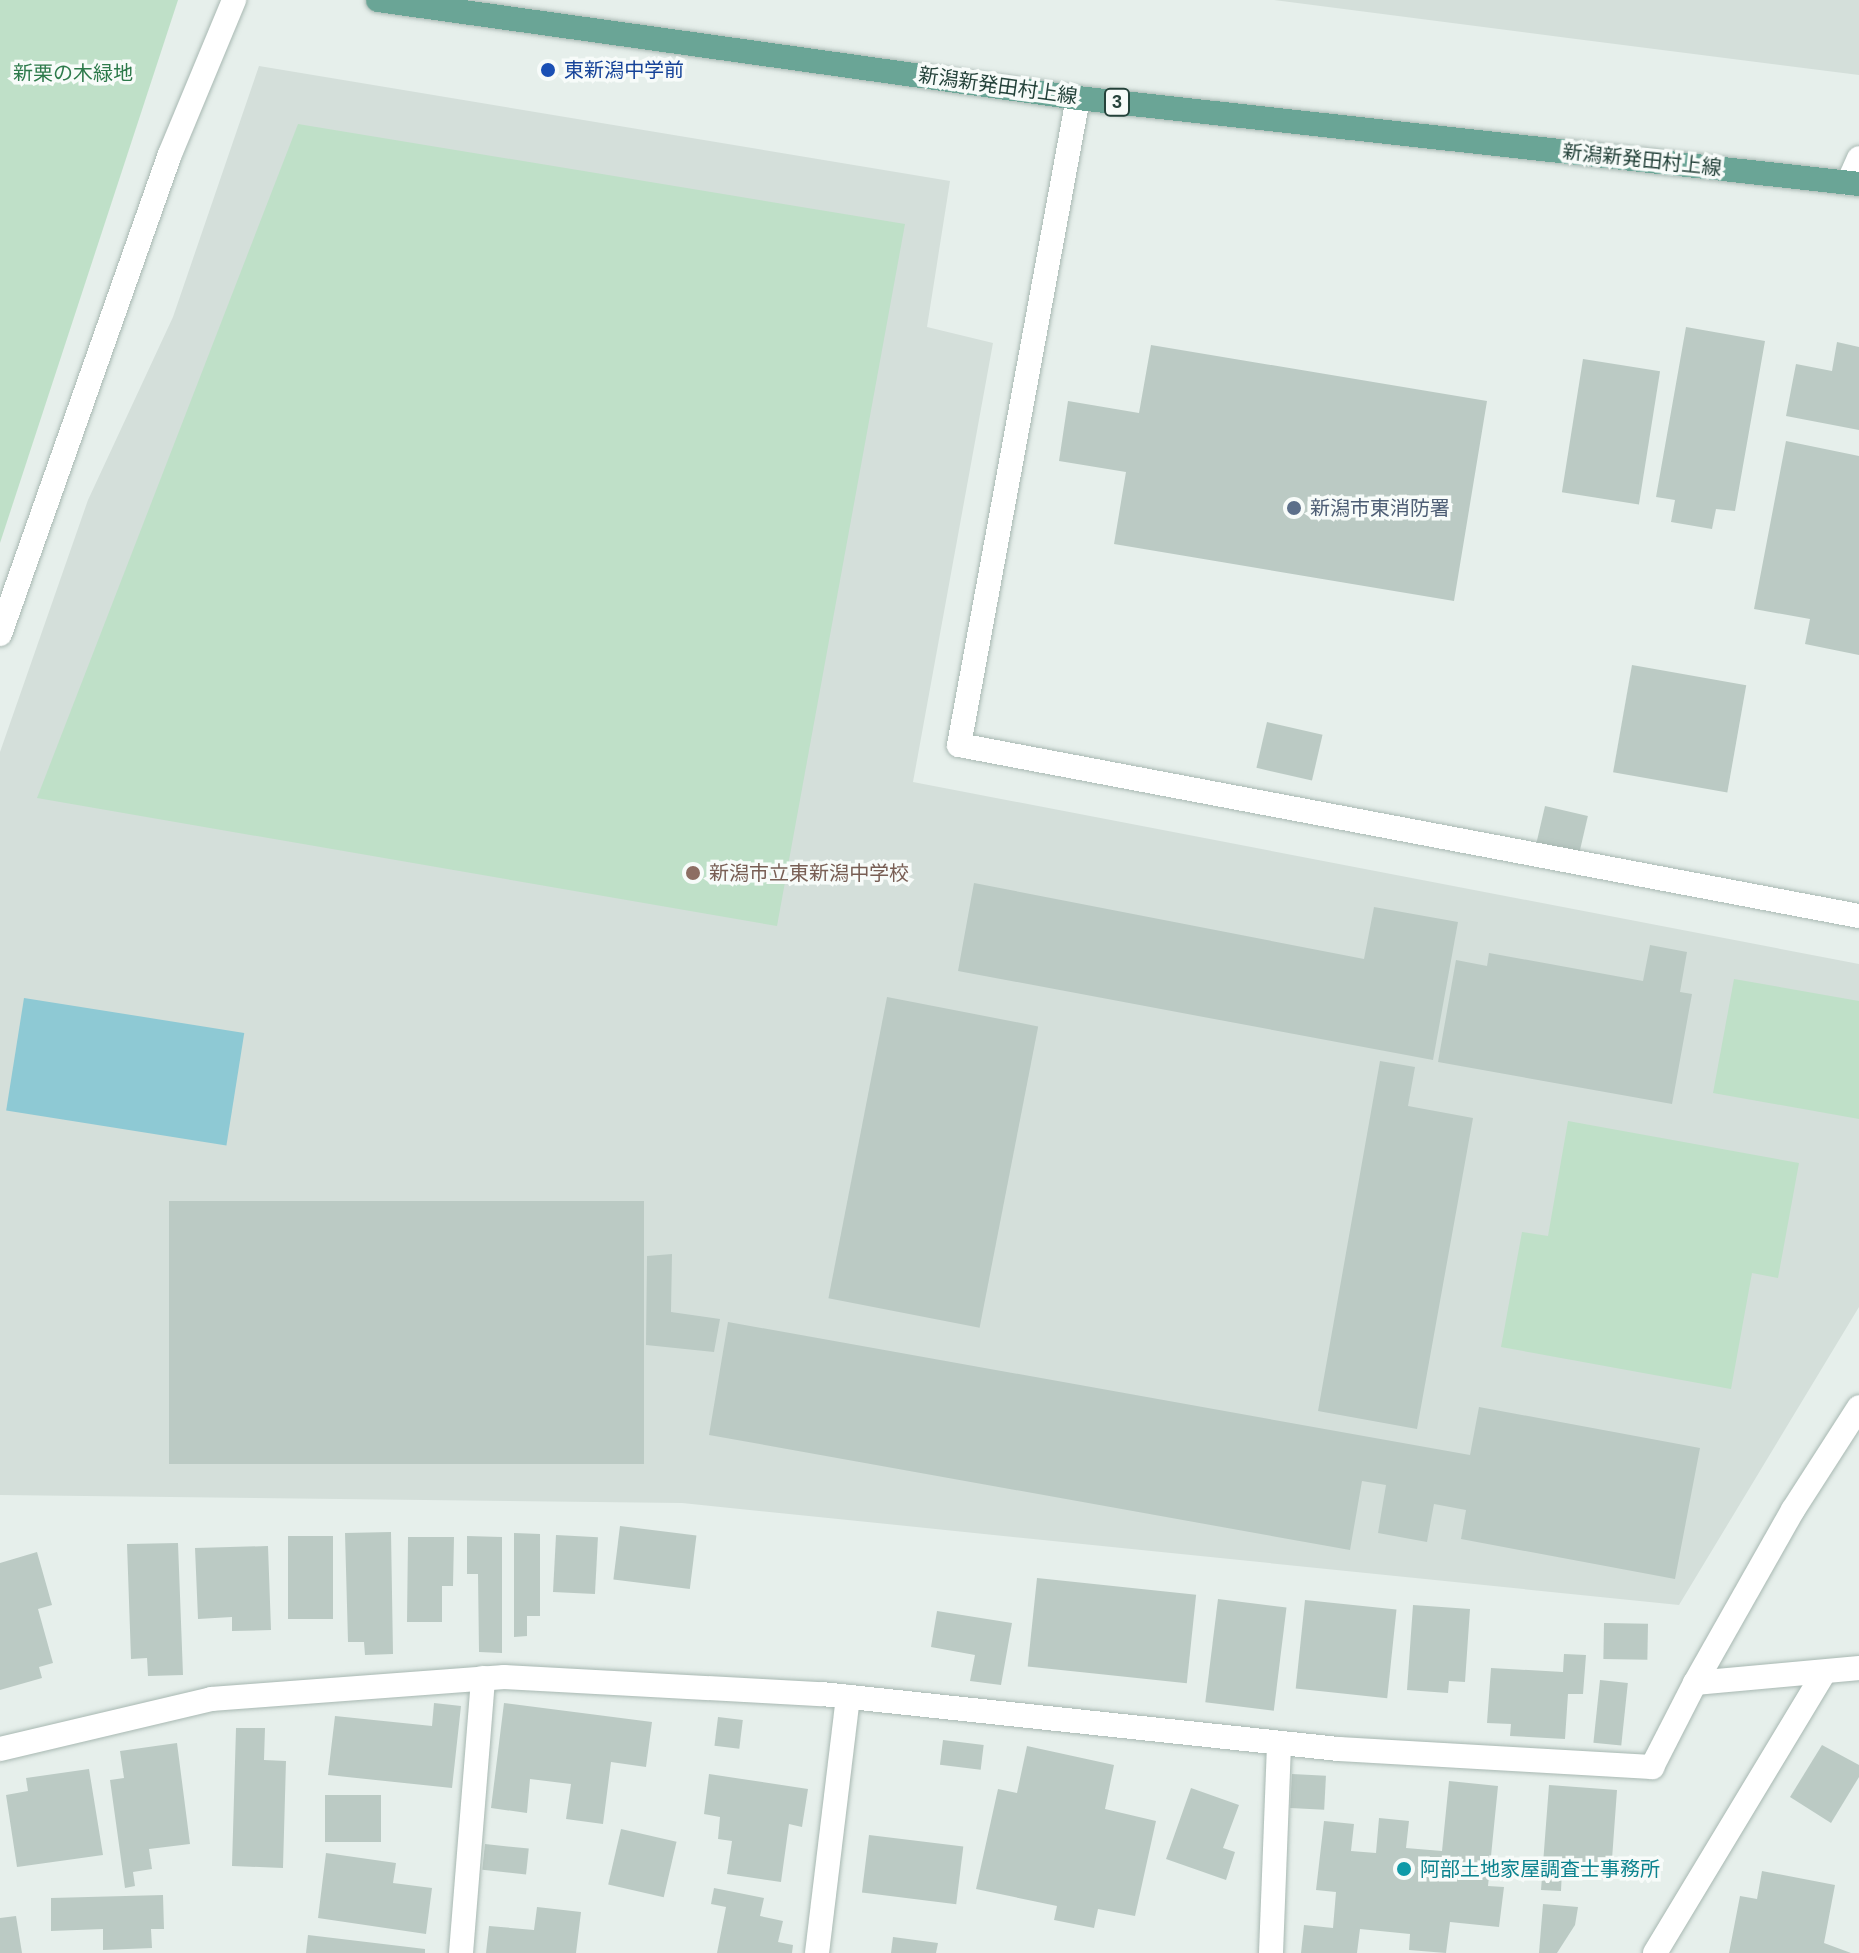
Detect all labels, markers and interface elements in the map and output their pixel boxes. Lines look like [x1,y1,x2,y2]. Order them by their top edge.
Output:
place label: 東新潟中学前 [564,58,684,82]
park label: 新栗の木緑地 [13,61,133,85]
marker: 東新潟中学前 [539,61,557,79]
street label: 新潟新発田村上線 [917,63,1079,109]
road number: 3 [1103,88,1131,116]
street label: 新潟新発田村上線 [1561,140,1723,180]
place label: 新潟市東消防署 [1310,496,1450,520]
marker: 新潟市東消防署 [1285,499,1303,517]
place label: 新潟市立東新潟中学校 [709,861,909,885]
marker: 新潟市立東新潟中学校 [684,864,702,882]
place label: 阿部土地家屋調査士事務所 [1420,1857,1660,1881]
marker: 阿部土地家屋調査士事務所 [1395,1860,1413,1878]

